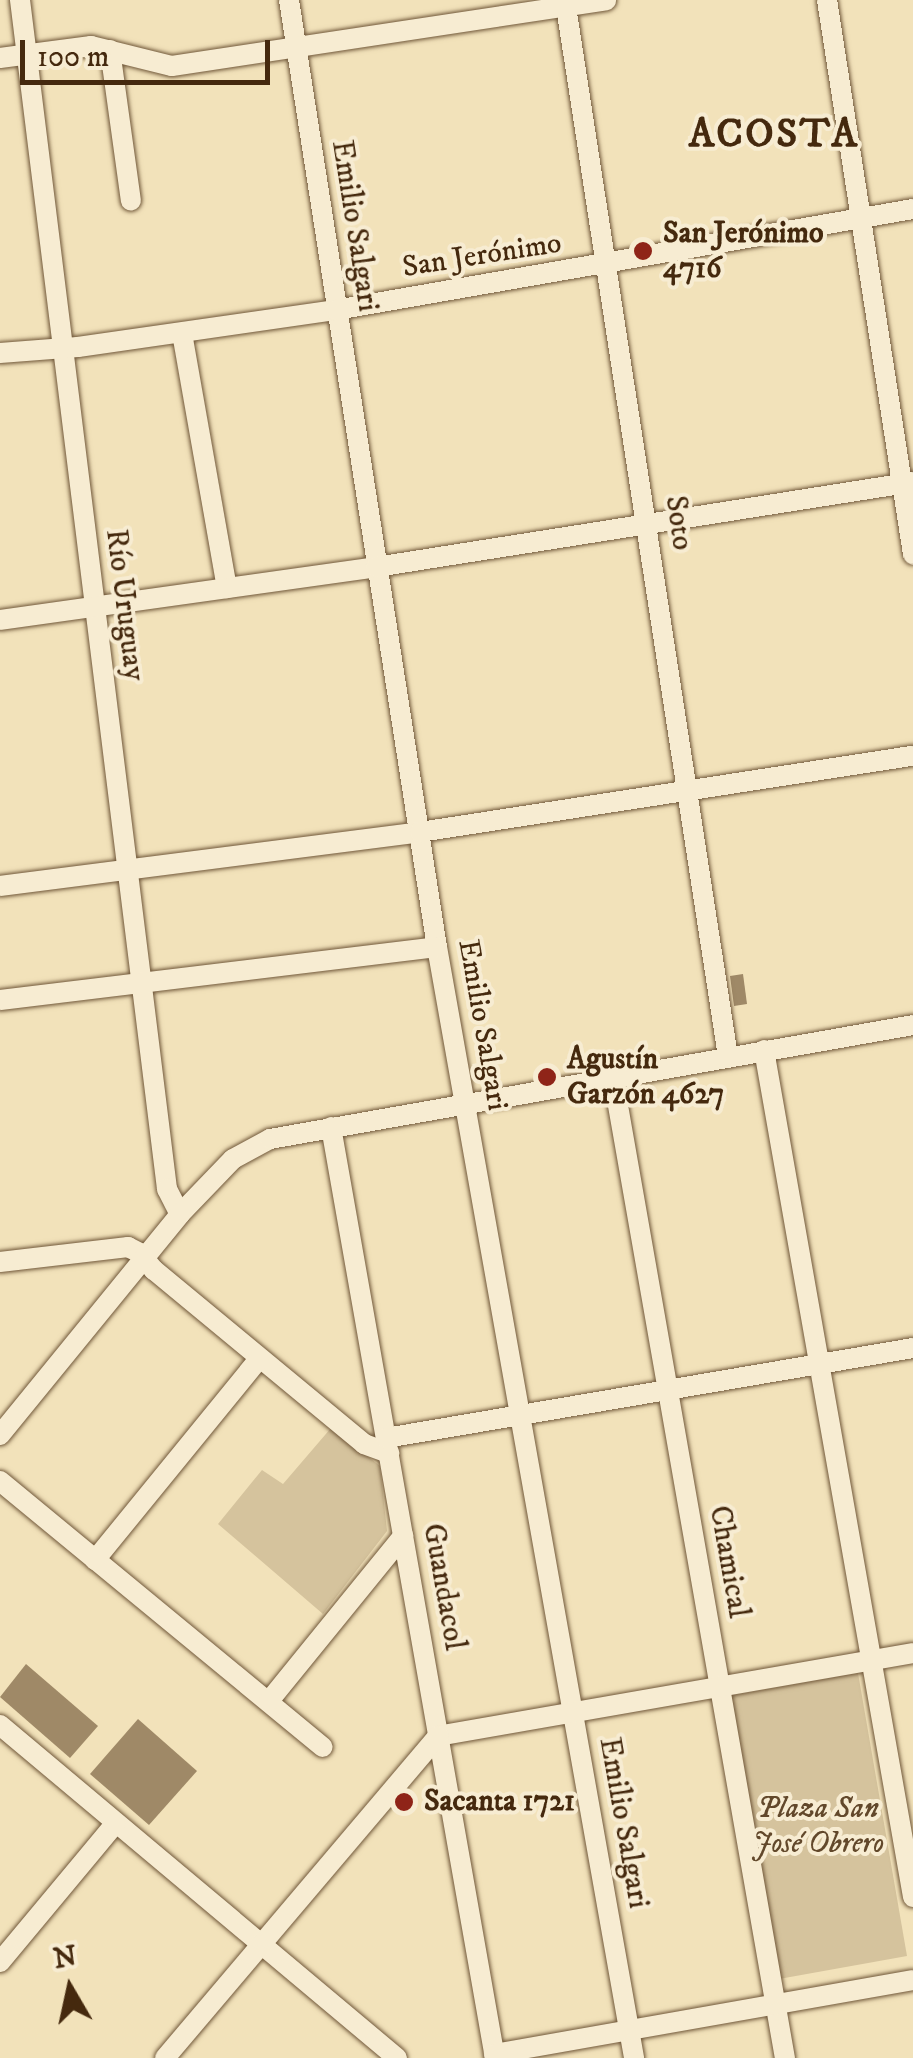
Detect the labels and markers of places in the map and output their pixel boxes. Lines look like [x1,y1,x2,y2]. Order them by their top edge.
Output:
place label: San Jerónimo 4716 [663,216,824,286]
marker: San Jerónimo 4716 [632,240,654,262]
place label: Agustín Garzón 4627 [567,1042,724,1112]
marker: Agustín Garzón 4627 [536,1066,558,1088]
place label: Sacanta 1721 [424,1784,575,1820]
marker: Sacanta 1721 [393,1791,415,1813]

